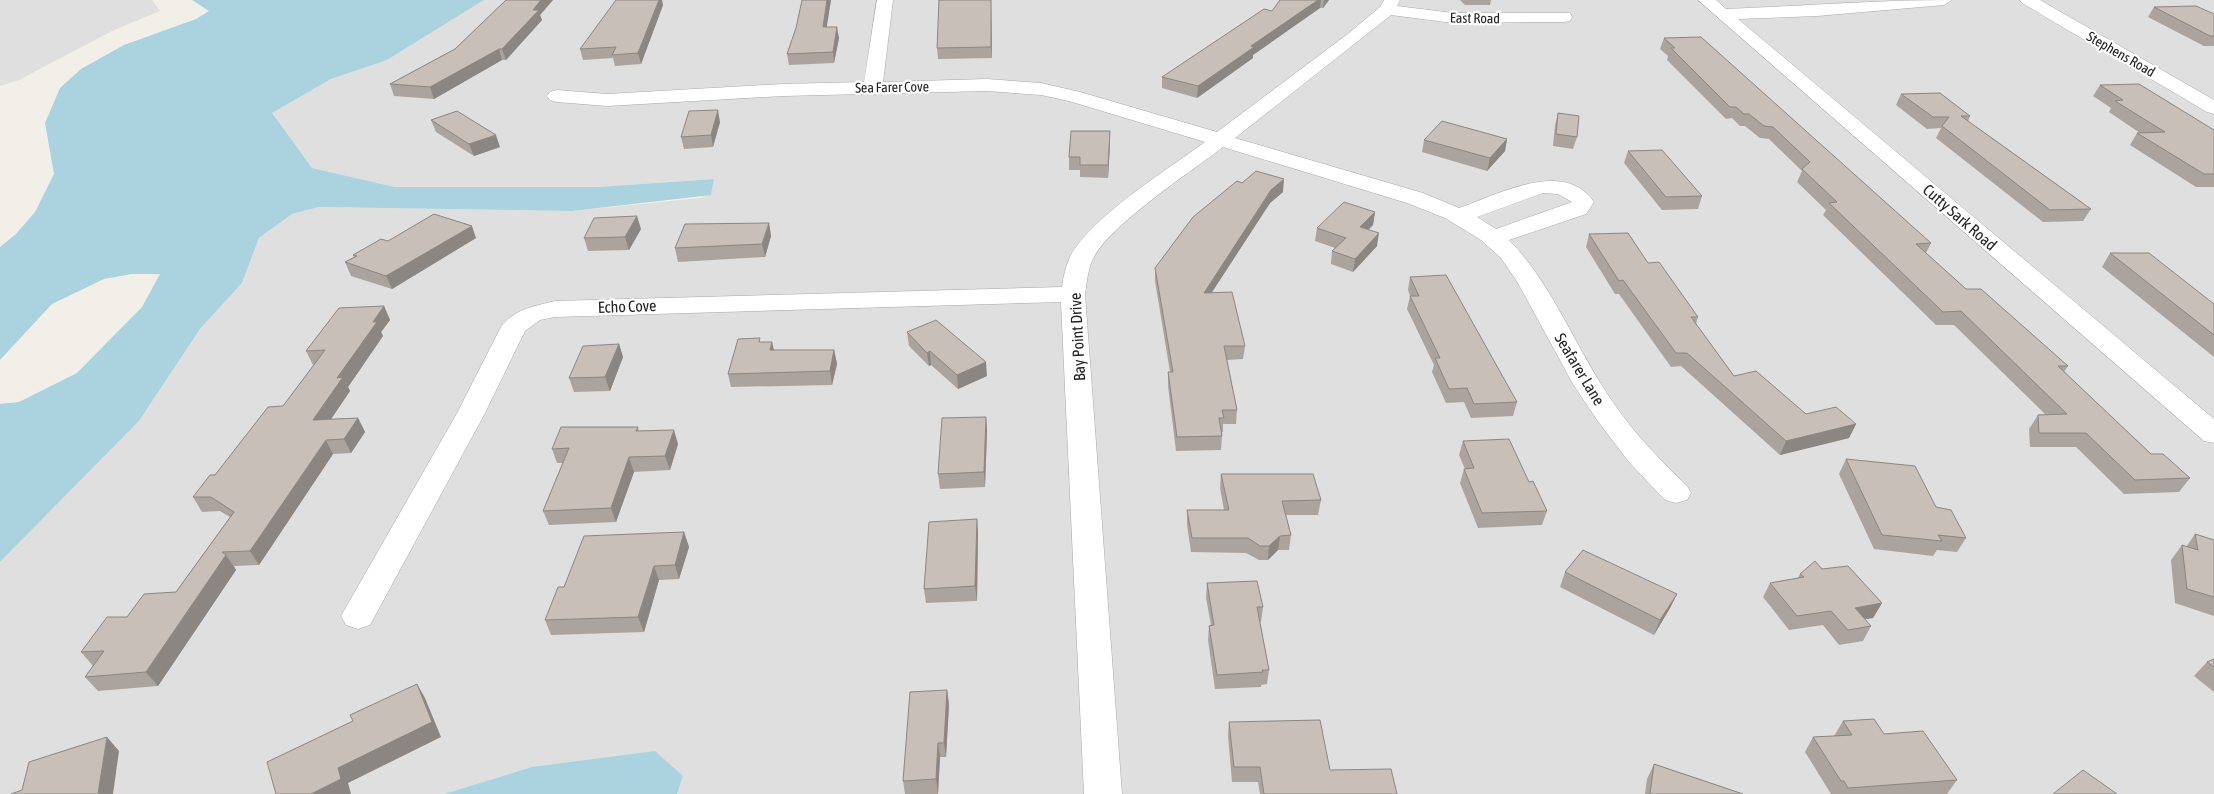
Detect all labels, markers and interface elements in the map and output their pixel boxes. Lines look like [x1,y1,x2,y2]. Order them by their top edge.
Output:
street label: East Road [1450,10,1500,26]
street label: Stephens Road [2084,28,2158,80]
street label: Sea Farer Cove [855,78,929,96]
street label: Cutty Sark Road [1919,180,2000,255]
street label: Bay Point Drive [1066,292,1089,382]
street label: Echo Cove [597,296,657,316]
street label: Seafarer Lane [1551,330,1609,408]

